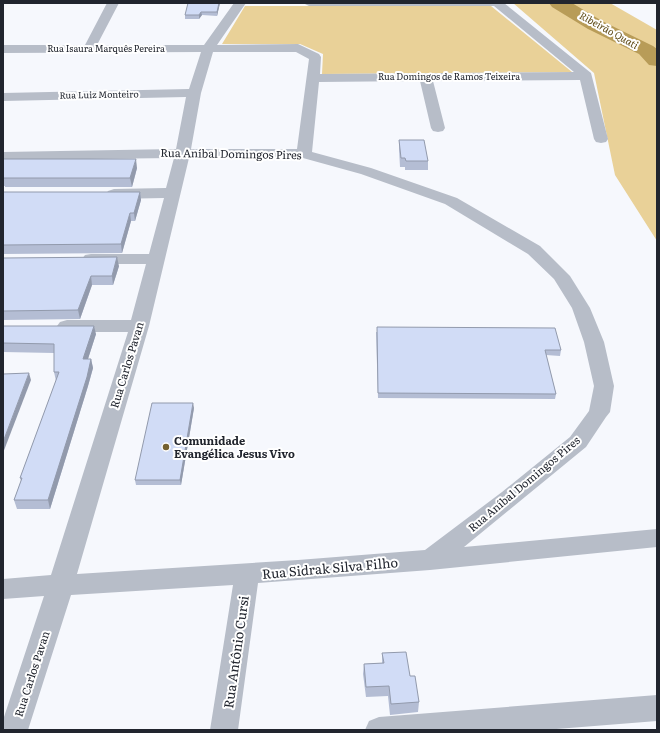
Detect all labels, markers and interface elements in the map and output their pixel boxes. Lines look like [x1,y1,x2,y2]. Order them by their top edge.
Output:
water label: Ribeirão Quati [577,7,642,52]
street label: Rua Isaura Marquês Pereira [47,41,165,55]
street label: Rua Domingos de Ramos Teixeira [378,69,520,83]
street label: Rua Luiz Monteiro [59,86,139,102]
street label: Rua Aníbal Domingos Pires [160,144,302,162]
street label: Rua Carlos Pavan [105,320,147,410]
place label: Comunidade Evangélica Jesus Vivo [174,432,295,461]
street label: Rua Aníbal Domingos Pires [464,432,583,535]
marker: Comunidade Evangélica Jesus Vivo [161,442,171,452]
street label: Rua Sidrak Silva Filho [261,552,399,583]
street label: Rua Antônio Cursi [218,594,253,709]
street label: Rua Carlos Pavan [10,629,52,719]

